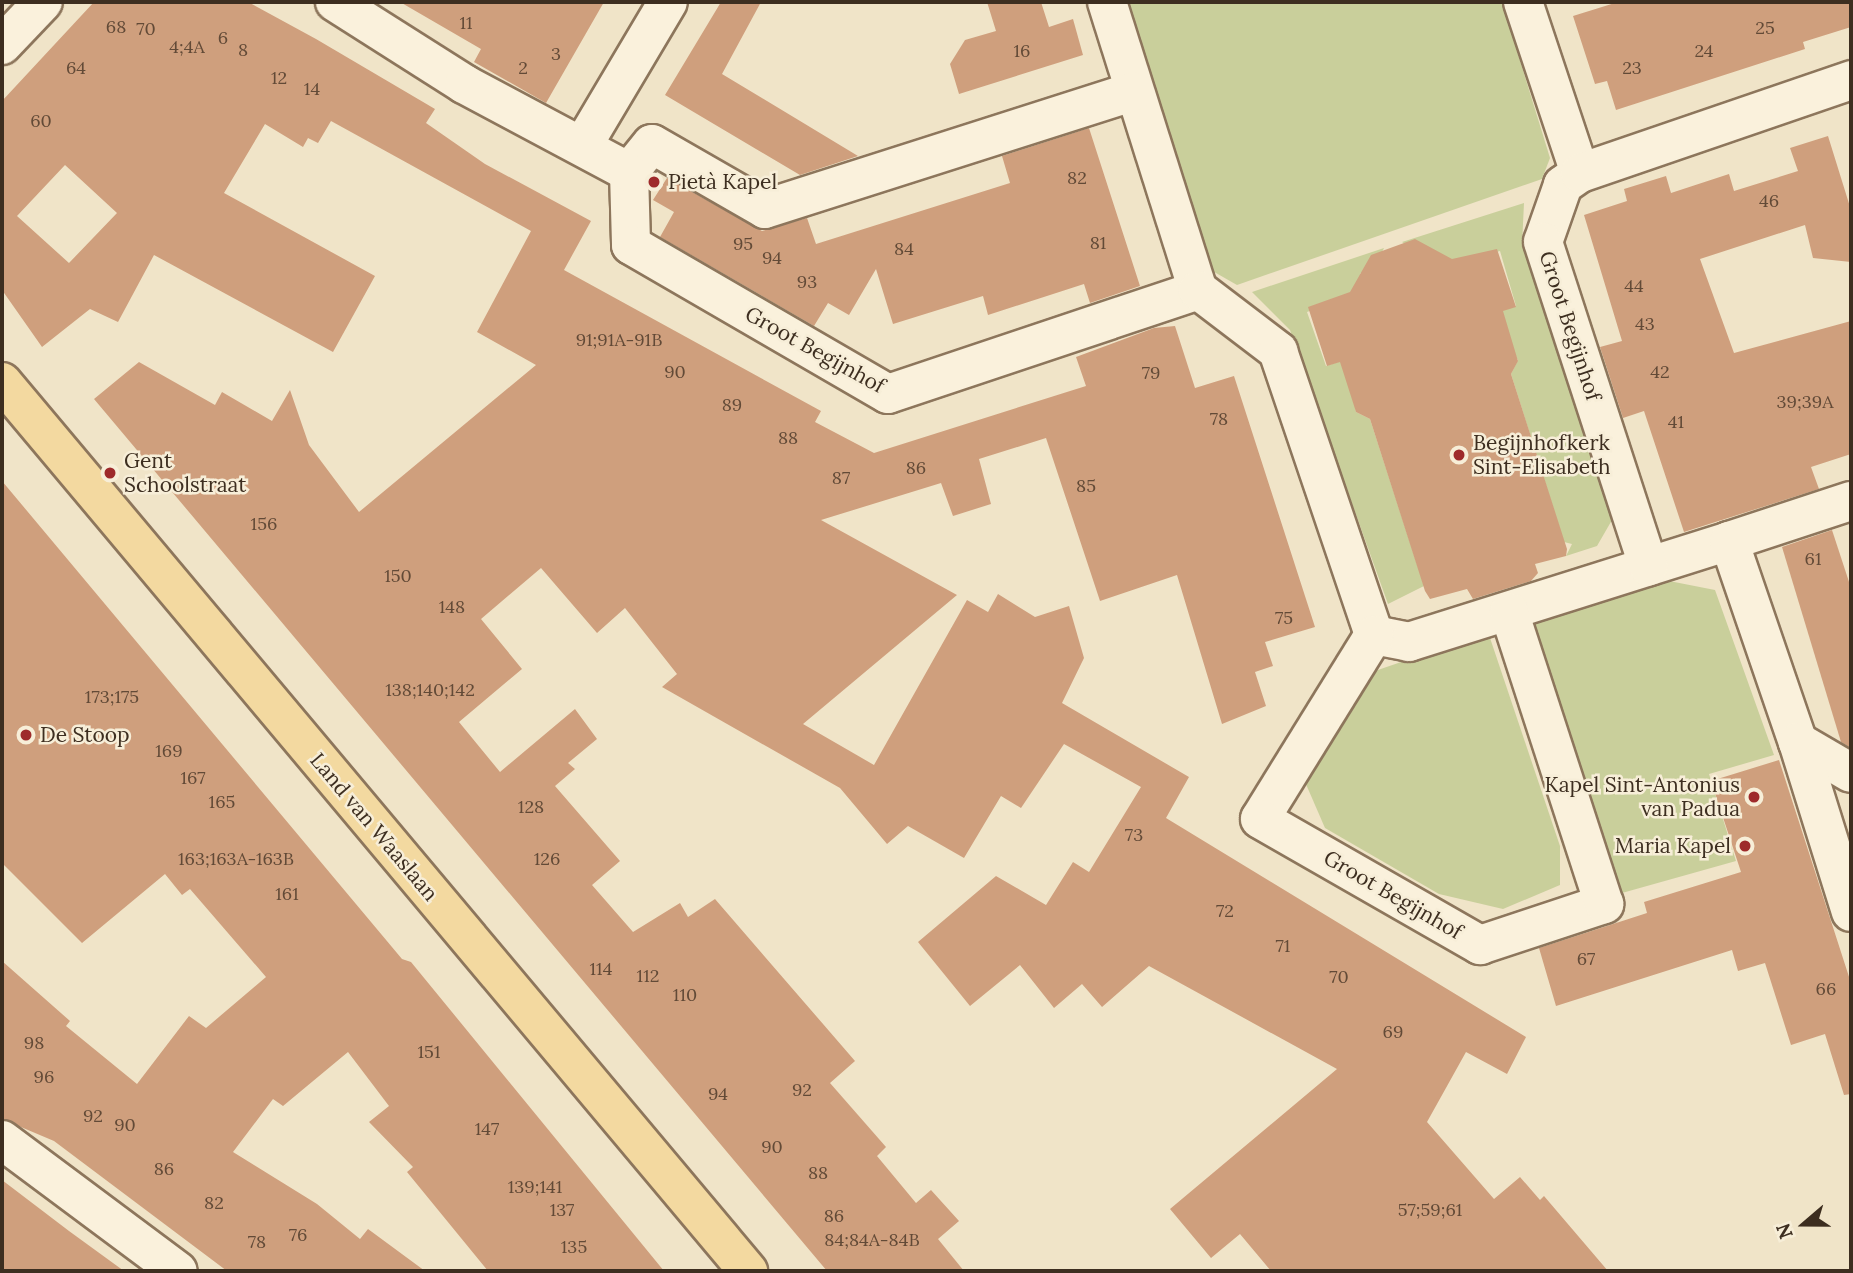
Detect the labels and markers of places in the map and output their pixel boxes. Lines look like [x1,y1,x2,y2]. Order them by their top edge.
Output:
place label: Pietà Kapel [668,169,777,195]
marker: Pietà Kapel [646,174,662,190]
place label: Begijnhofkerk Sint-Elisabeth [1473,430,1611,480]
marker: Begijnhofkerk Sint-Elisabeth [1451,447,1467,463]
place label: Gent Schoolstraat [124,448,246,498]
marker: Gent Schoolstraat [102,465,118,481]
place label: De Stoop [40,722,130,748]
marker: De Stoop [18,727,34,743]
place label: Kapel Sint-Antonius van Padua [1544,772,1740,822]
marker: Kapel Sint-Antonius van Padua [1746,789,1762,805]
place label: Maria Kapel [1615,833,1731,859]
marker: Maria Kapel [1737,838,1753,854]

